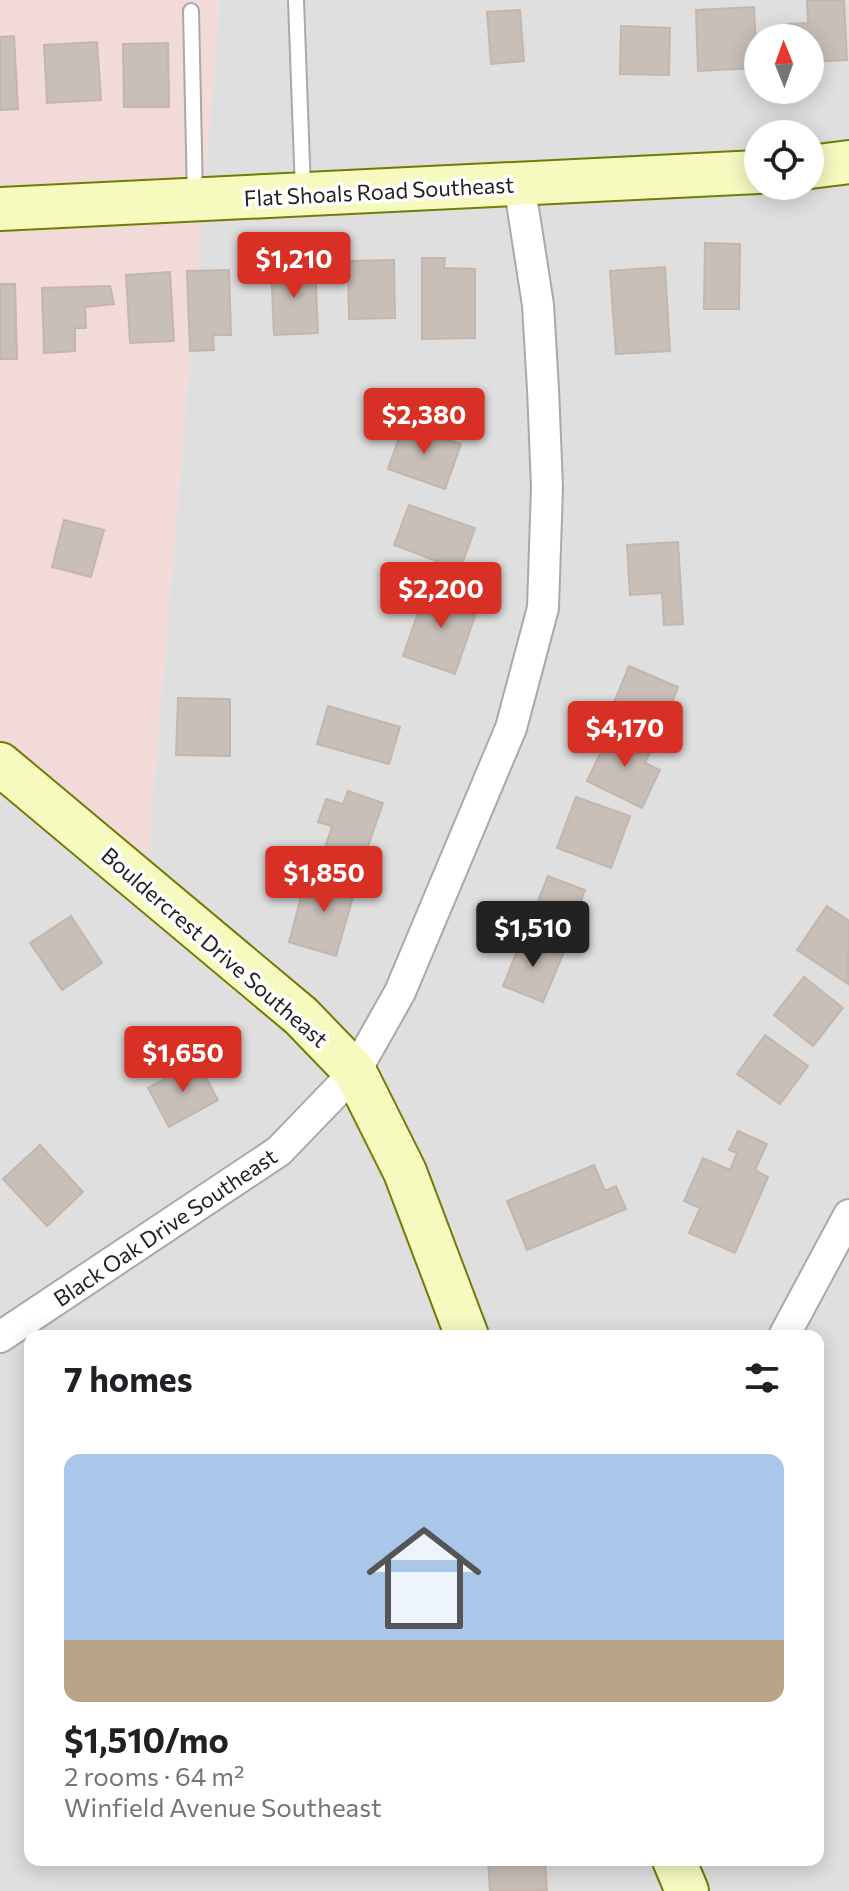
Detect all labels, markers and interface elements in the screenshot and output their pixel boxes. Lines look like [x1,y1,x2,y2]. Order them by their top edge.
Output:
north arrow [744,24,824,104]
map controls [744,24,824,200]
button: locate [744,120,824,200]
street label: Flat Shoals Road Southeast [243,170,515,212]
pin: $1,210 [229,232,359,300]
text: $1,210 [255,242,333,273]
pin: $2,380 [359,388,489,456]
text: $2,380 [382,398,466,429]
pin: $2,200 [376,562,506,630]
text: $2,200 [398,572,484,603]
pin: $4,170 [560,701,690,769]
text: $4,170 [586,711,664,742]
street label: Bouldercrest Drive Southeast [96,841,334,1053]
pin: $1,850 [259,846,389,914]
text: $1,850 [283,856,365,887]
pin: $1,510 [468,901,598,969]
text: $1,510 [494,911,572,942]
pin: $1,650 [118,1026,248,1094]
text: $1,650 [142,1036,224,1067]
street label: Black Oak Drive Southeast [48,1142,282,1312]
icon: filters [740,1356,784,1400]
text: 7 homes [64,1357,193,1399]
icon: home [352,1506,496,1650]
text: $1,510/mo [64,1718,229,1760]
text: 2 rooms · 64 m² [64,1760,245,1791]
text: Winfield Avenue Southeast [64,1791,382,1822]

